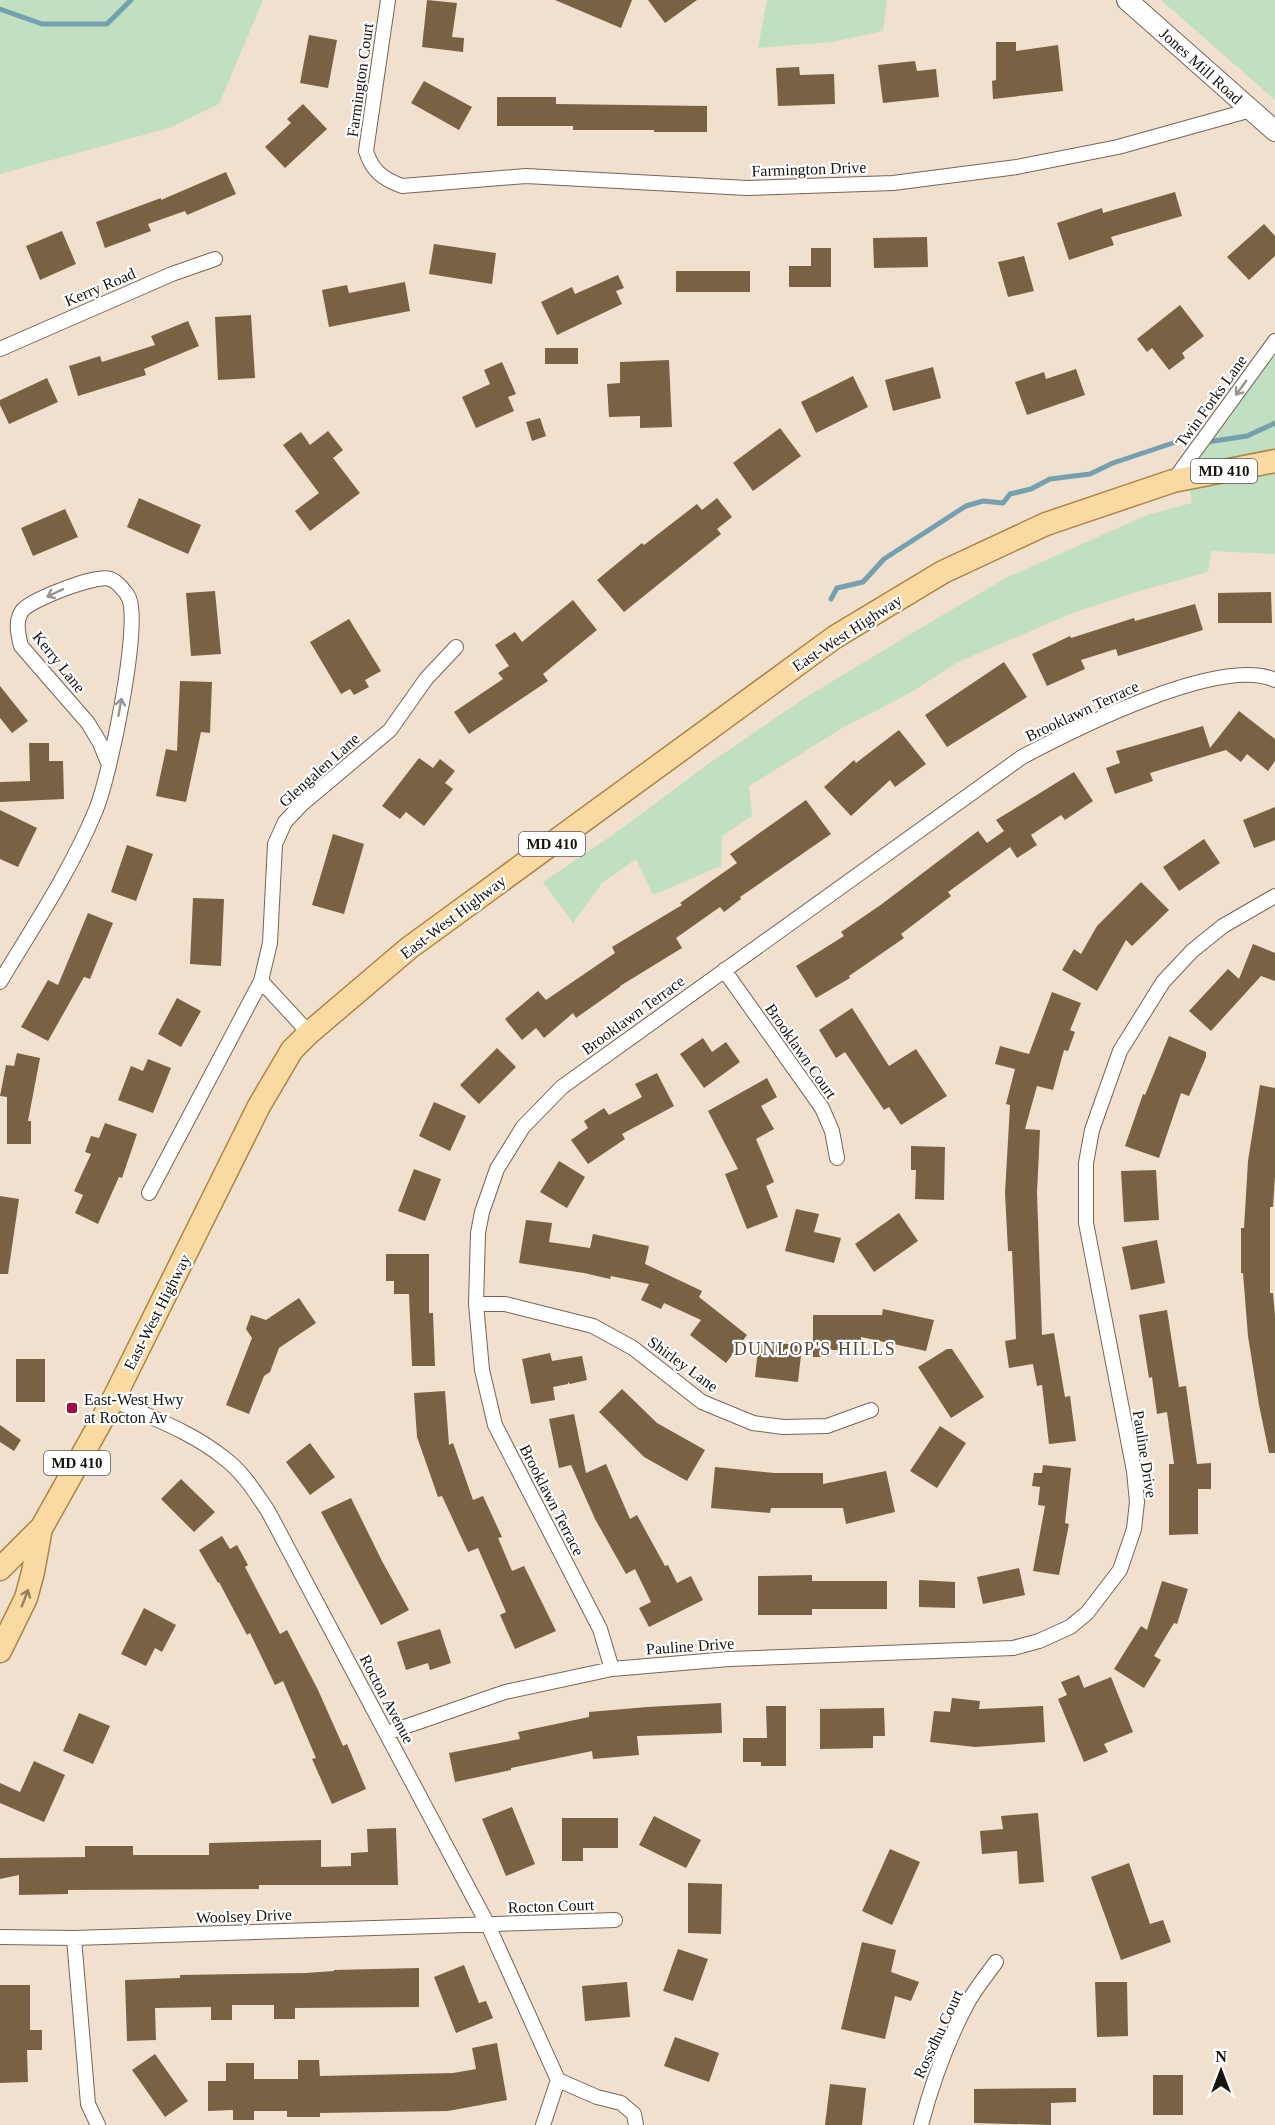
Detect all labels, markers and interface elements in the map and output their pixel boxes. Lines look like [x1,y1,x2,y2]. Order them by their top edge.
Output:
street label: Farmington Court [344,21,377,138]
street label: Jones Mill Road [1156,25,1246,107]
street label: Farmington Drive [751,158,867,181]
street label: Kerry Road [62,265,138,310]
street label: Twin Forks Lane [1172,352,1250,450]
one-way arrow [1235,380,1247,396]
road number: MD 410 [1191,459,1257,483]
one-way arrow [47,588,65,600]
street label: East-West Highway [789,591,905,676]
street label: Kerry Lane [29,628,89,696]
street label: Brooklawn Terrace [1023,677,1141,745]
one-way arrow [115,698,126,718]
street label: Glengalen Lane [276,730,363,811]
road number: MD 410 [519,832,585,856]
street label: East-West Highway [397,872,509,963]
street label: Brooklawn Terrace [578,972,688,1058]
street label: Brooklawn Court [762,1000,840,1102]
street label: East-West Highway [121,1252,194,1373]
street label: Shirley Lane [644,1333,721,1396]
district label: DUNLOP'S HILLS [734,1339,896,1359]
place label: East-West Hwy at Rocton Av [84,1391,184,1426]
marker: East-West Hwy at Rocton Av [65,1401,79,1415]
street label: Pauline Drive [1130,1409,1160,1499]
street label: Brooklawn Terrace [517,1442,587,1558]
road number: MD 410 [44,1451,110,1475]
one-way arrow [20,1589,31,1608]
street label: Pauline Drive [645,1634,735,1658]
street label: Rocton Avenue [357,1652,417,1746]
street label: Rocton Court [507,1896,595,1916]
street label: Woolsey Drive [196,1906,292,1927]
street label: Rossdhu Court [910,1987,966,2081]
north arrow [1191,2041,1251,2101]
text: N [1215,2048,1227,2065]

